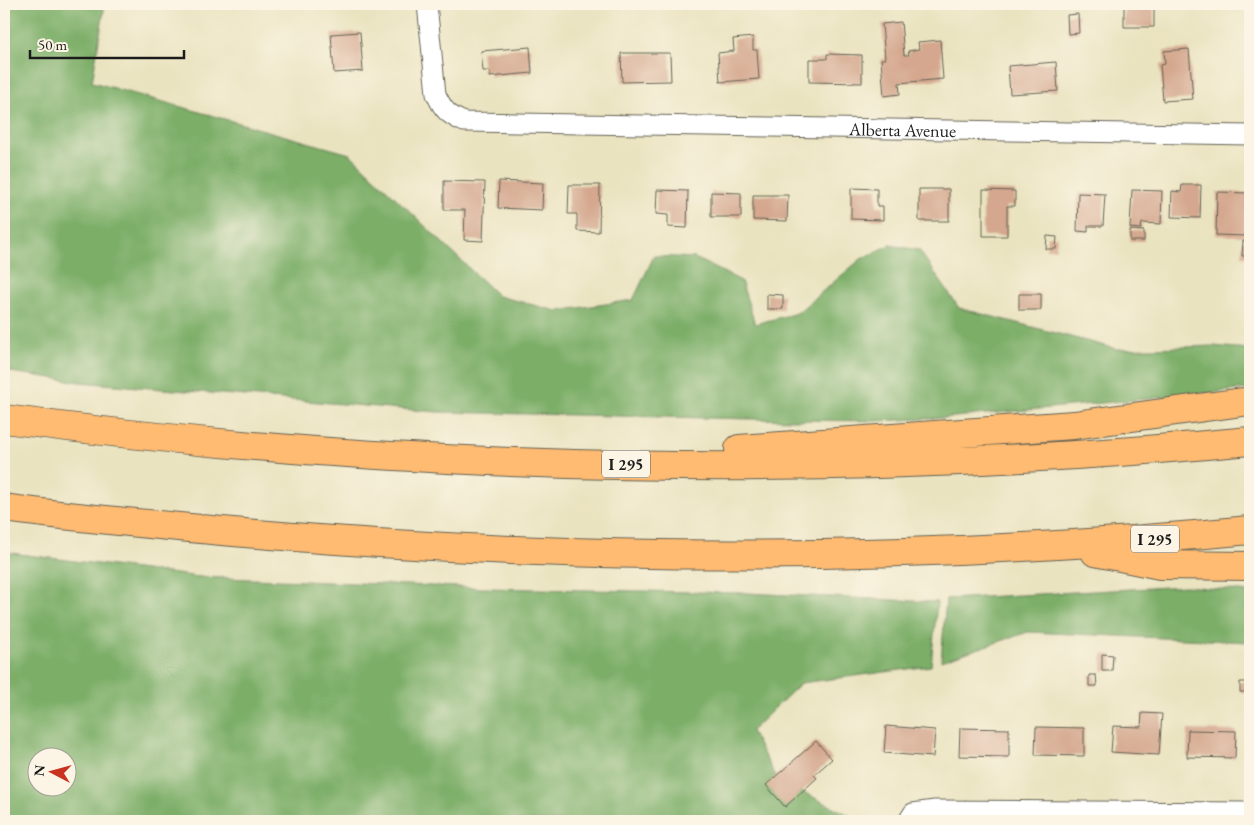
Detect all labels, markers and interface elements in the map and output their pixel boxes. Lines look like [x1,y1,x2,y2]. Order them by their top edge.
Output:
scale bar [30,28,184,60]
text: 50 m [38,35,67,54]
street label: Alberta Avenue [848,117,956,142]
road number: I 295 [602,450,650,478]
road number: I 295 [1131,526,1179,552]
north arrow [28,748,78,798]
text: N [30,763,49,777]

